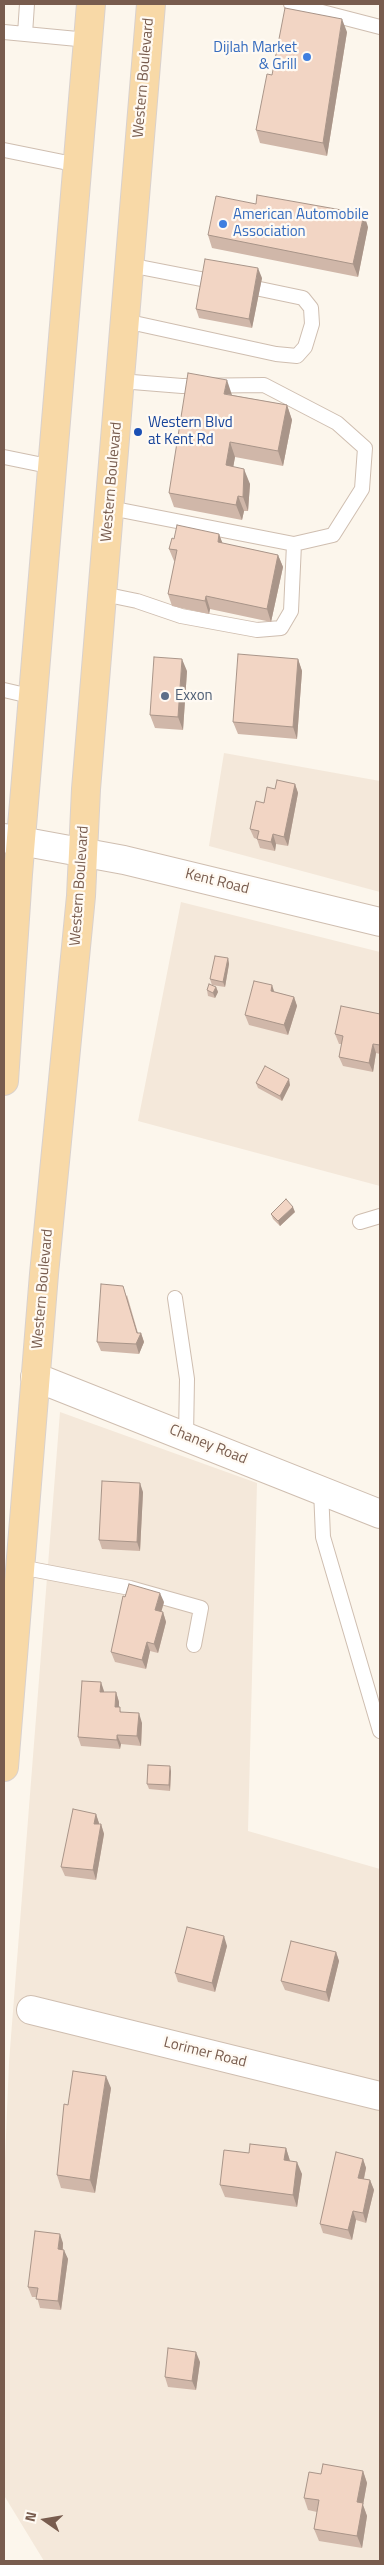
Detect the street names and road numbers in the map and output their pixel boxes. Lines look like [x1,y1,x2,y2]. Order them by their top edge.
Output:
street label: Western Boulevard [130,17,158,139]
street label: Western Boulevard [98,421,126,543]
street label: Western Boulevard [67,825,93,947]
street label: Kent Road [183,865,251,899]
street label: Western Boulevard [29,1228,57,1350]
street label: Chaney Road [167,1421,249,1469]
street label: Lorimer Road [162,2034,248,2072]

